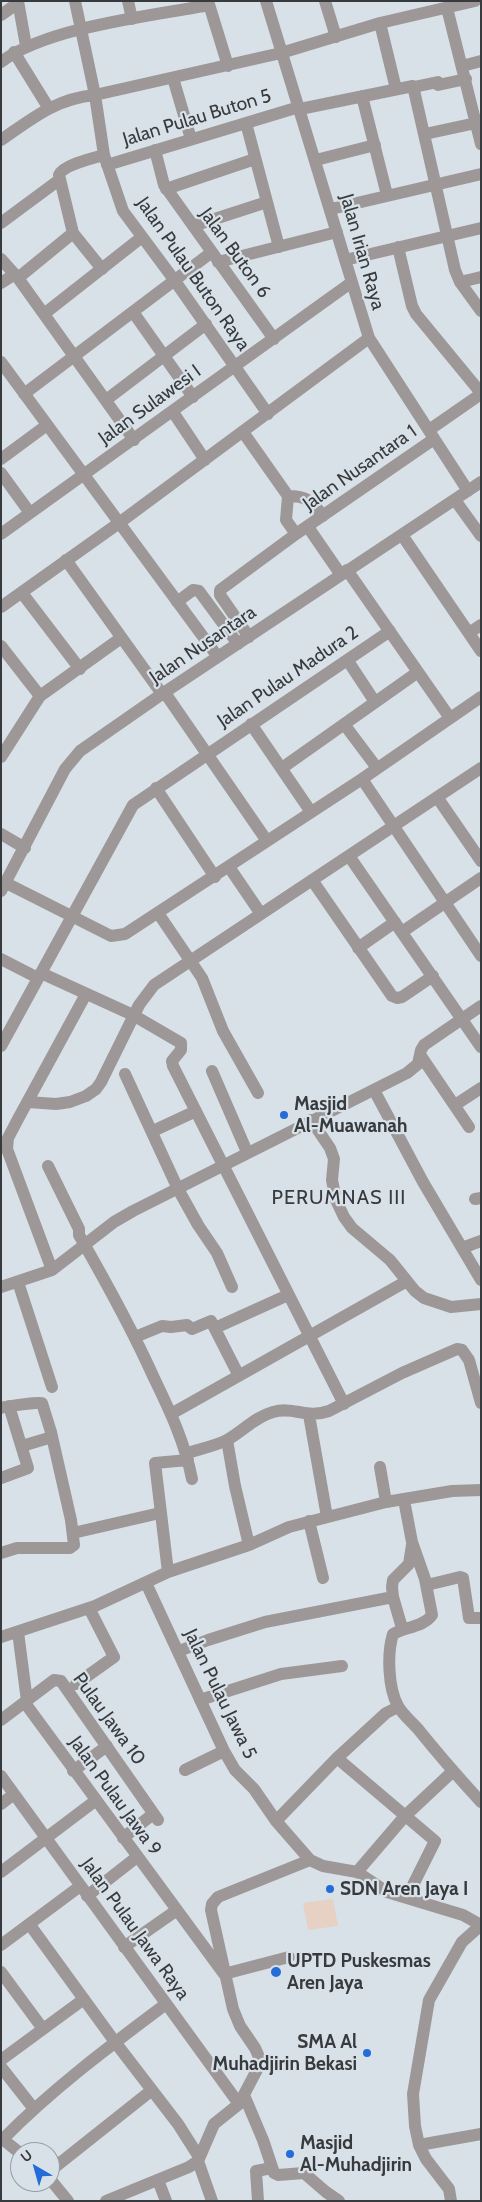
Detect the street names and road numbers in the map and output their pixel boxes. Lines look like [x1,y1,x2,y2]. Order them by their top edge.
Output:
street label: Jalan Pulau Buton 5 [120,85,274,151]
street label: Jalan Irian Raya [335,191,389,313]
street label: Jalan Pulau Buton Raya [131,193,255,355]
street label: Jalan Buton 6 [195,203,275,303]
street label: Jalan Sulawesi I [94,360,206,450]
street label: Jalan Nusantara 1 [299,420,421,516]
street label: Jalan Nusantara [145,601,261,689]
street label: Jalan Pulau Madura 2 [213,621,363,733]
street label: Jalan Pulau Jawa 5 [179,1625,261,1763]
street label: Pulau Jawa 10 [68,1668,150,1770]
street label: Jalan Pulau Jawa 9 [64,1732,166,1860]
street label: Jalan Pulau Jawa Raya [76,1853,194,2005]

